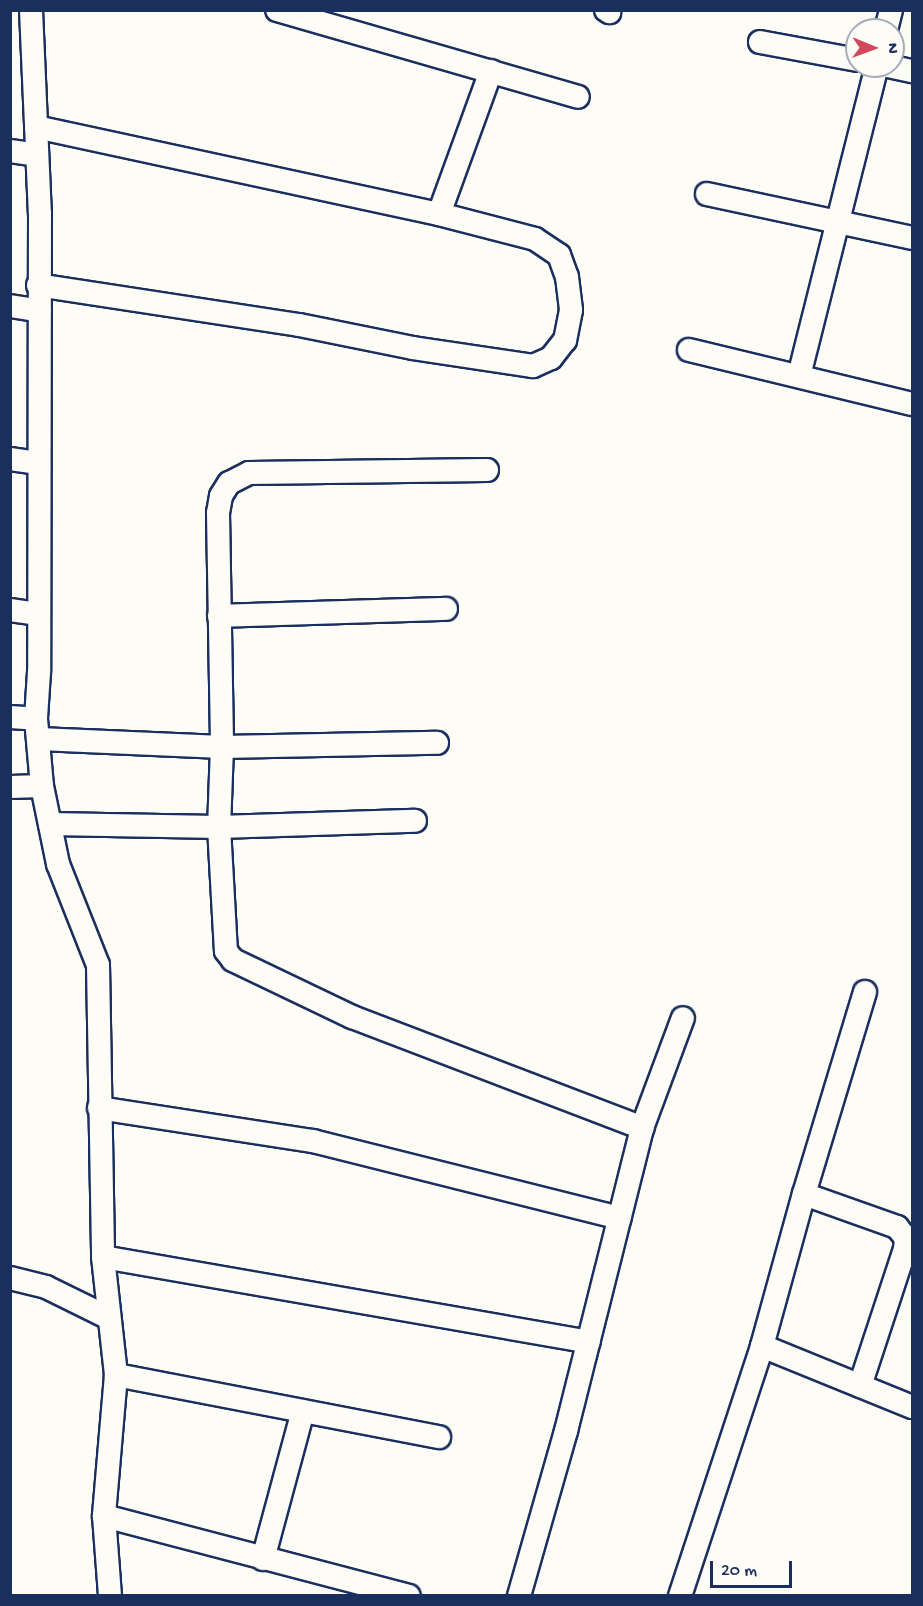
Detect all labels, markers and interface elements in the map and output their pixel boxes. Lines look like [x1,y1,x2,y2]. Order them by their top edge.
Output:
north arrow [845,18,905,78]
text: N [882,43,901,54]
scale bar [713,1549,796,1587]
text: 20 m [721,1561,757,1582]

